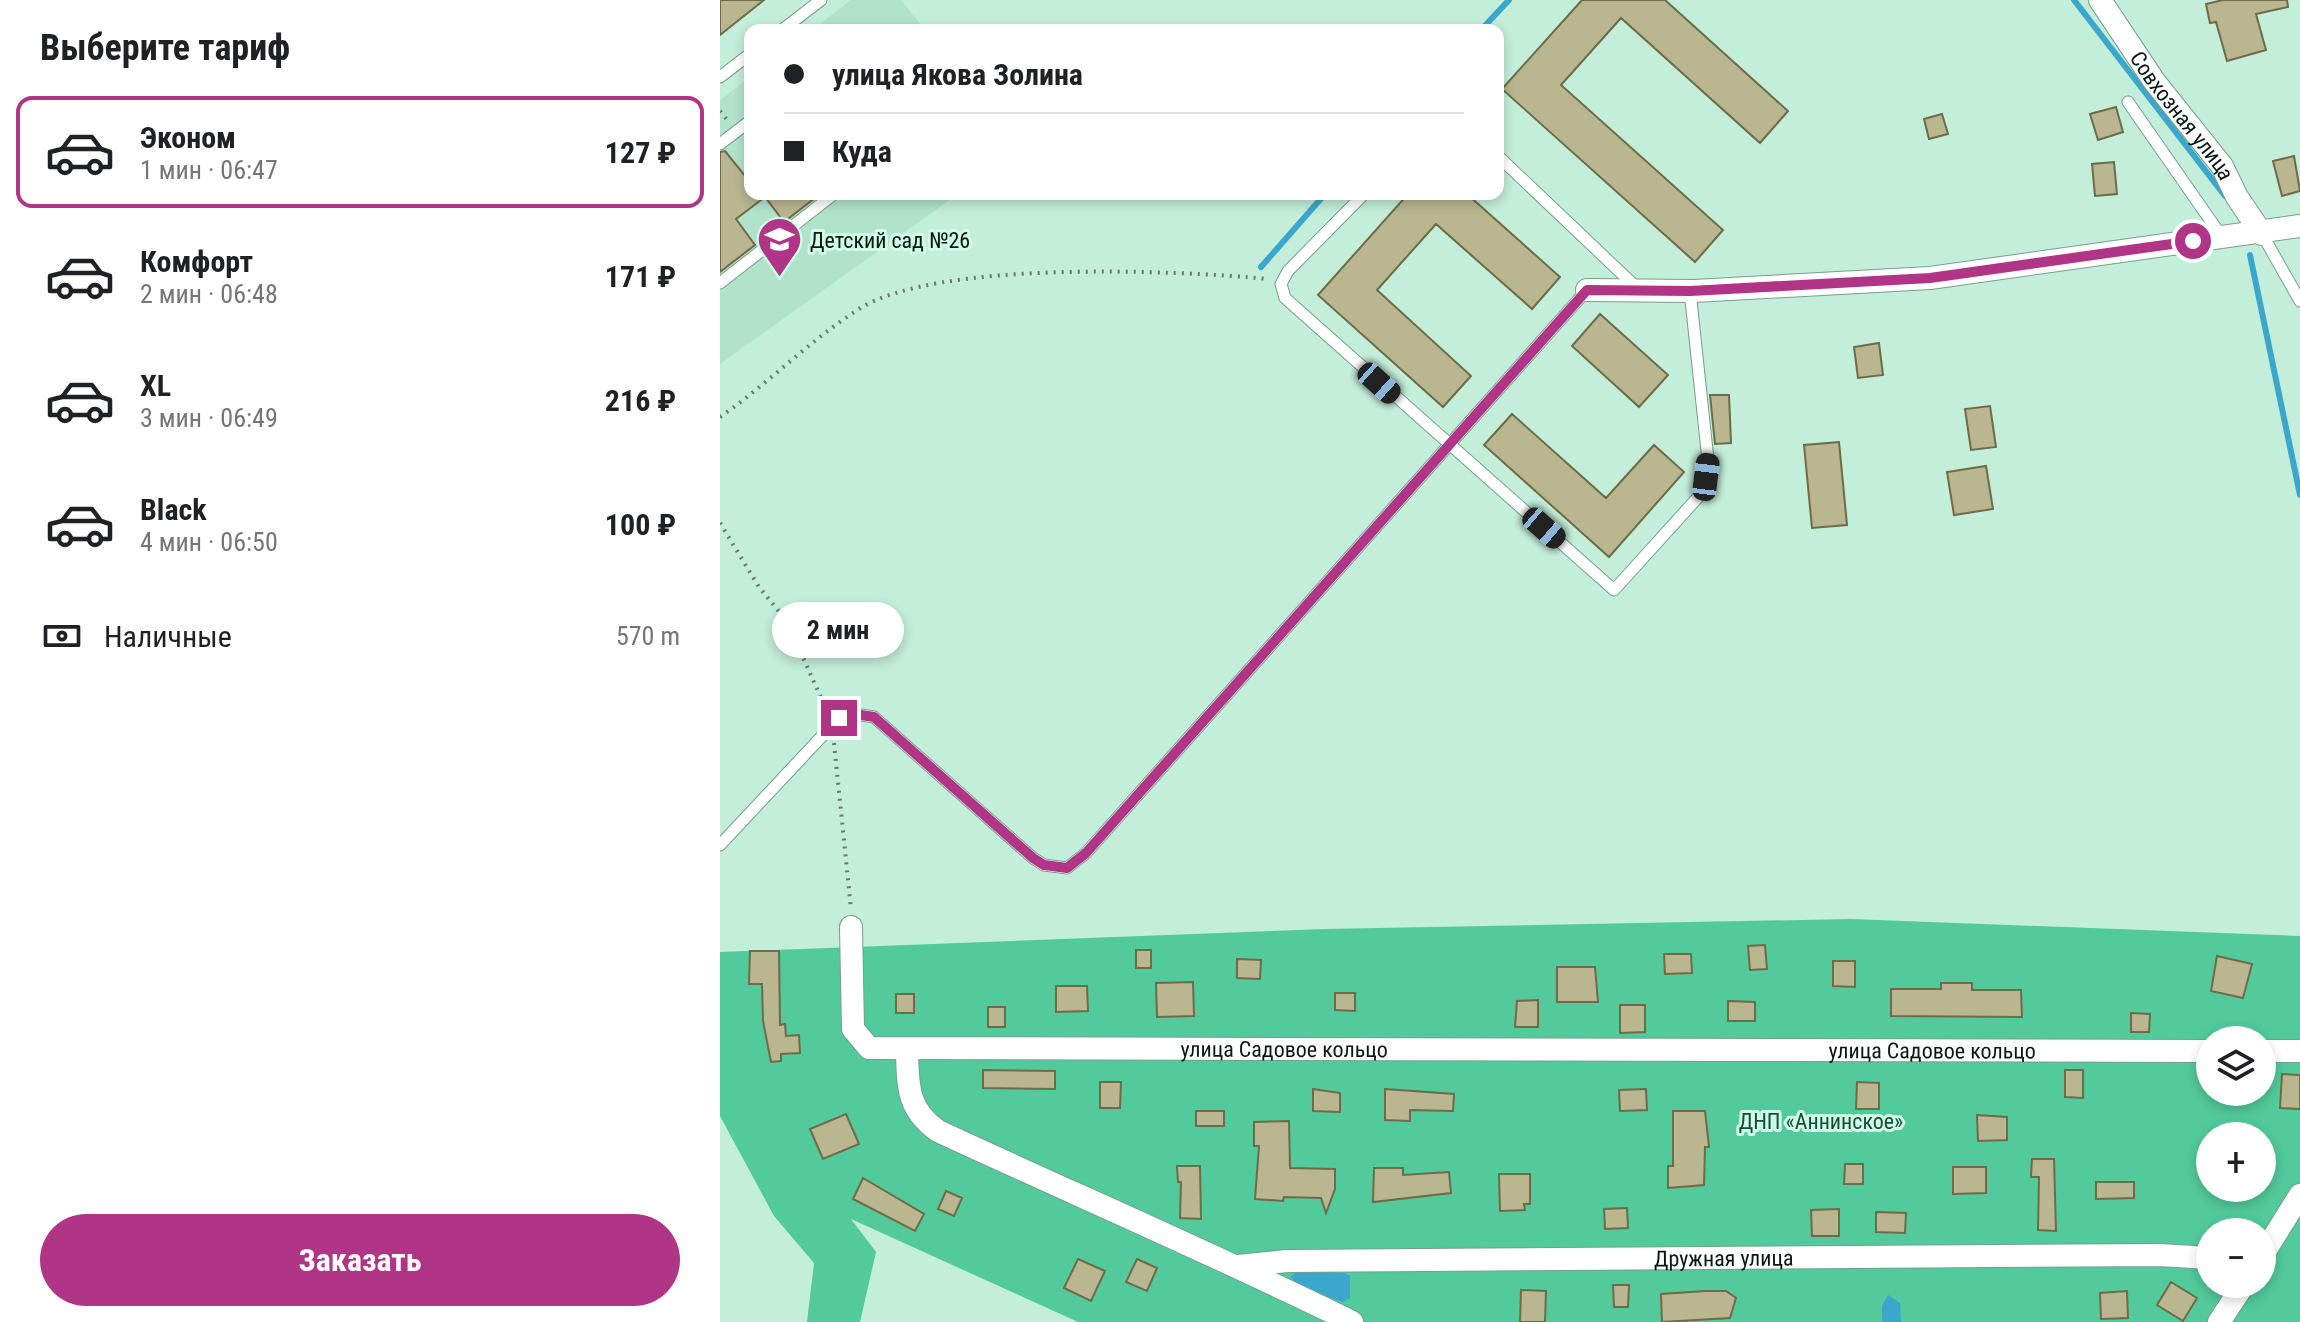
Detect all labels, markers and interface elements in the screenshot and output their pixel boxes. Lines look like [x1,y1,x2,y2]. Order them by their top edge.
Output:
text: Выберите тариф [40,27,290,69]
street label: Совхозная улица [2125,46,2239,184]
text: улица Якова Золина [832,57,1083,92]
icon: car [44,116,116,188]
text: Эконом [140,120,236,155]
text: Куда [832,134,892,169]
text: 127 ₽ [605,135,676,170]
text: 1 мин · 06:47 [140,155,278,185]
school or university icon: Детский сад №26 [755,216,803,279]
route start [2175,223,2211,259]
place label: Детский сад №26 [810,228,970,253]
icon: car [44,240,116,312]
text: Комфорт [140,244,253,279]
text: 171 ₽ [605,259,676,294]
text: 2 мин · 06:48 [140,279,278,309]
car [1353,358,1405,408]
icon: car [44,364,116,436]
text: XL [140,368,171,403]
text: 216 ₽ [605,383,676,418]
text: 3 мин · 06:49 [140,403,278,433]
car [1691,452,1721,502]
icon: car [44,488,116,560]
text: Black [140,492,207,527]
car [1518,503,1570,553]
text: 100 ₽ [605,507,676,542]
text: 4 мин · 06:50 [140,527,278,557]
callout: 2 мин [773,602,905,658]
icon: cash [40,614,84,658]
text: 2 мин [807,615,869,645]
text: Наличные [104,619,232,654]
text: 570 m [616,621,680,651]
route end [821,700,857,736]
map controls [2196,1026,2276,1298]
button: layers [2196,1026,2276,1106]
street label: улица Садовое кольцо [1180,1036,1388,1062]
street label: улица Садовое кольцо [1828,1038,2036,1063]
park label: ДНП «Аннинское» [1739,1109,1903,1134]
button: + [2196,1122,2276,1202]
button: Заказать [40,1214,680,1306]
button: − [2196,1218,2276,1298]
street label: Дружная улица [1654,1245,1794,1271]

